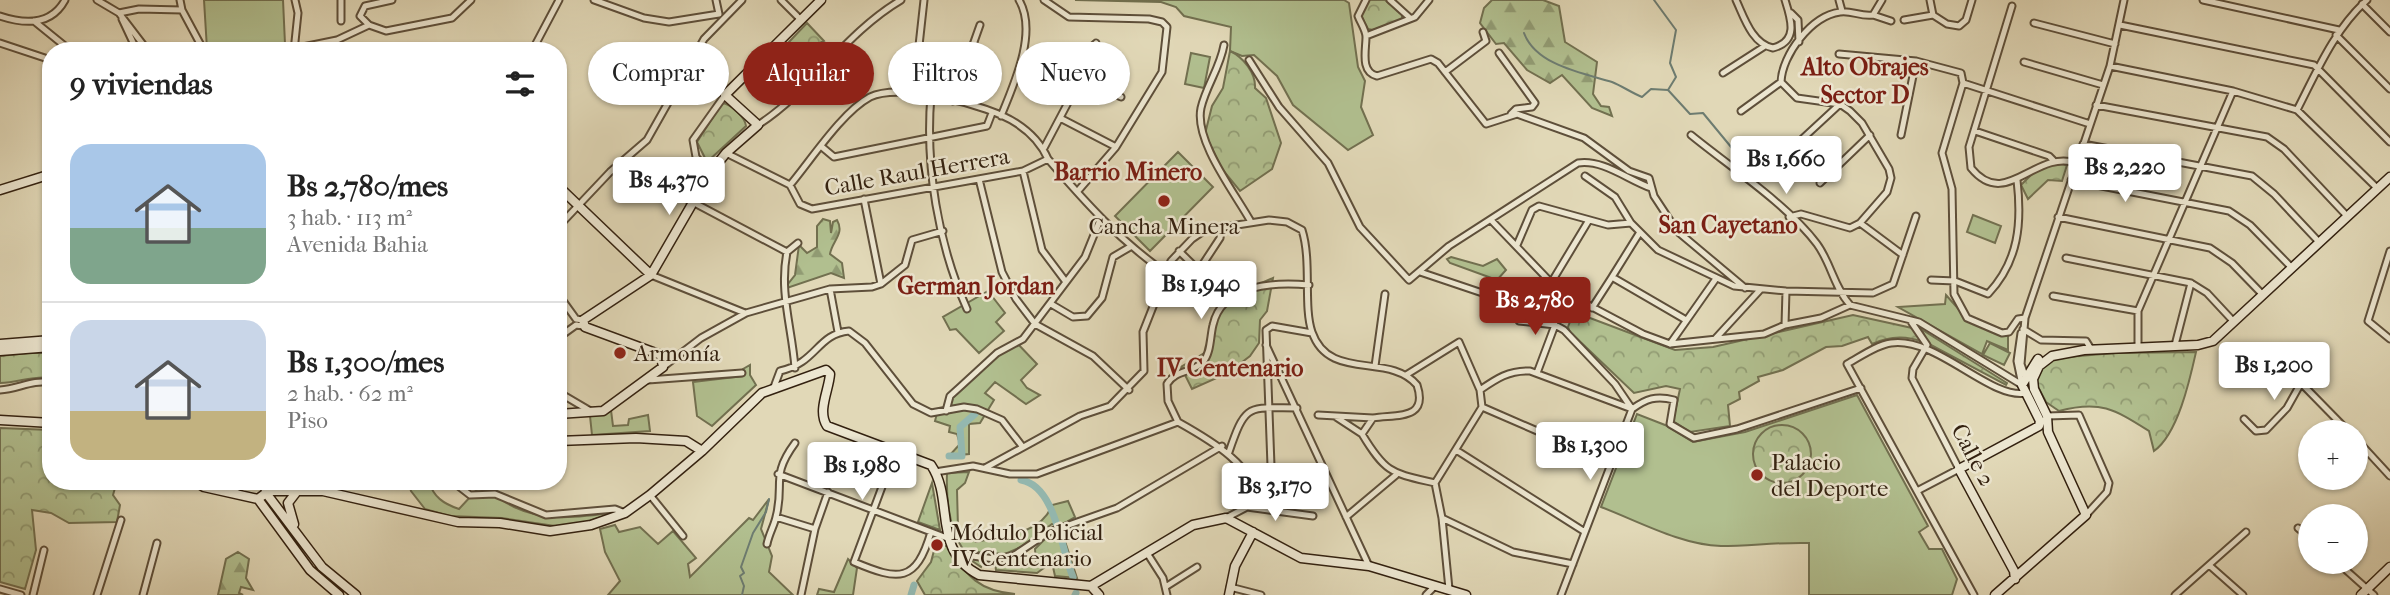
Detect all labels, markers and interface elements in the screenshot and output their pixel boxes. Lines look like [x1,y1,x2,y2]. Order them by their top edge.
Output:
chip: Comprar [588,42,729,105]
chip: Alquilar [743,42,874,105]
chip: Filtros [888,42,1002,105]
chip: Nuevo [1016,42,1130,105]
district label: Alto Obrajes Sector D [1799,53,1929,109]
icon: filters [501,65,539,103]
text: 9 viviendas [70,67,213,102]
pin: Bs 1,660 [1714,136,1858,196]
street label: Calle Raul Herrera [822,142,1012,202]
pin: Bs 2,220 [2053,144,2197,204]
text: Bs 1,660 [1747,145,1825,172]
text: Bs 2,220 [2084,153,2166,180]
pin: Bs 4,370 [597,158,741,217]
district label: Barrio Minero [1054,158,1202,186]
text: Bs 4,370 [629,166,709,193]
text: Bs 2,780/mes [287,169,448,204]
icon: home [126,172,210,256]
marker: Cancha Minera [1156,193,1172,209]
text: 3 hab. · 113 m² [287,204,412,231]
district label: San Cayetano [1658,211,1798,239]
place label: Cancha Minera [1089,213,1240,240]
text: Avenida Bahia [287,231,428,258]
pin: Bs 1,940 [1129,262,1273,321]
text: Bs 1,940 [1161,270,1241,297]
district label: German Jordan [897,272,1056,300]
pin: Bs 2,780 [1463,278,1607,337]
text: Bs 2,780 [1495,286,1575,313]
place label: Armonía [633,340,720,367]
pin: Bs 1,200 [2202,342,2346,402]
text: Bs 1,300/mes [287,345,444,380]
marker: Armonía [612,345,628,361]
icon: home [126,348,210,432]
text: Bs 1,200 [2235,351,2313,378]
district label: IV Centenario [1157,354,1303,382]
text: 2 hab. · 62 m² [287,380,413,407]
text: Piso [287,407,328,434]
street label: Calle 2 [1945,419,2001,491]
map controls [2298,420,2368,574]
button: + [2298,420,2368,490]
pin: Bs 1,300 [1518,422,1662,482]
text: Bs 1,300 [1552,431,1628,458]
pin: Bs 1,980 [790,442,934,502]
place label: Palacio del Deporte [1771,449,1889,502]
text: Bs 1,980 [823,451,901,478]
pin: Bs 3,170 [1203,463,1347,523]
marker: Palacio del Deporte [1749,467,1765,483]
text: Bs 3,170 [1238,472,1312,499]
button: − [2298,504,2368,574]
place label: Módulo Policial IV Centenario [951,519,1104,572]
marker: Módulo Policial IV Centenario [929,537,945,553]

